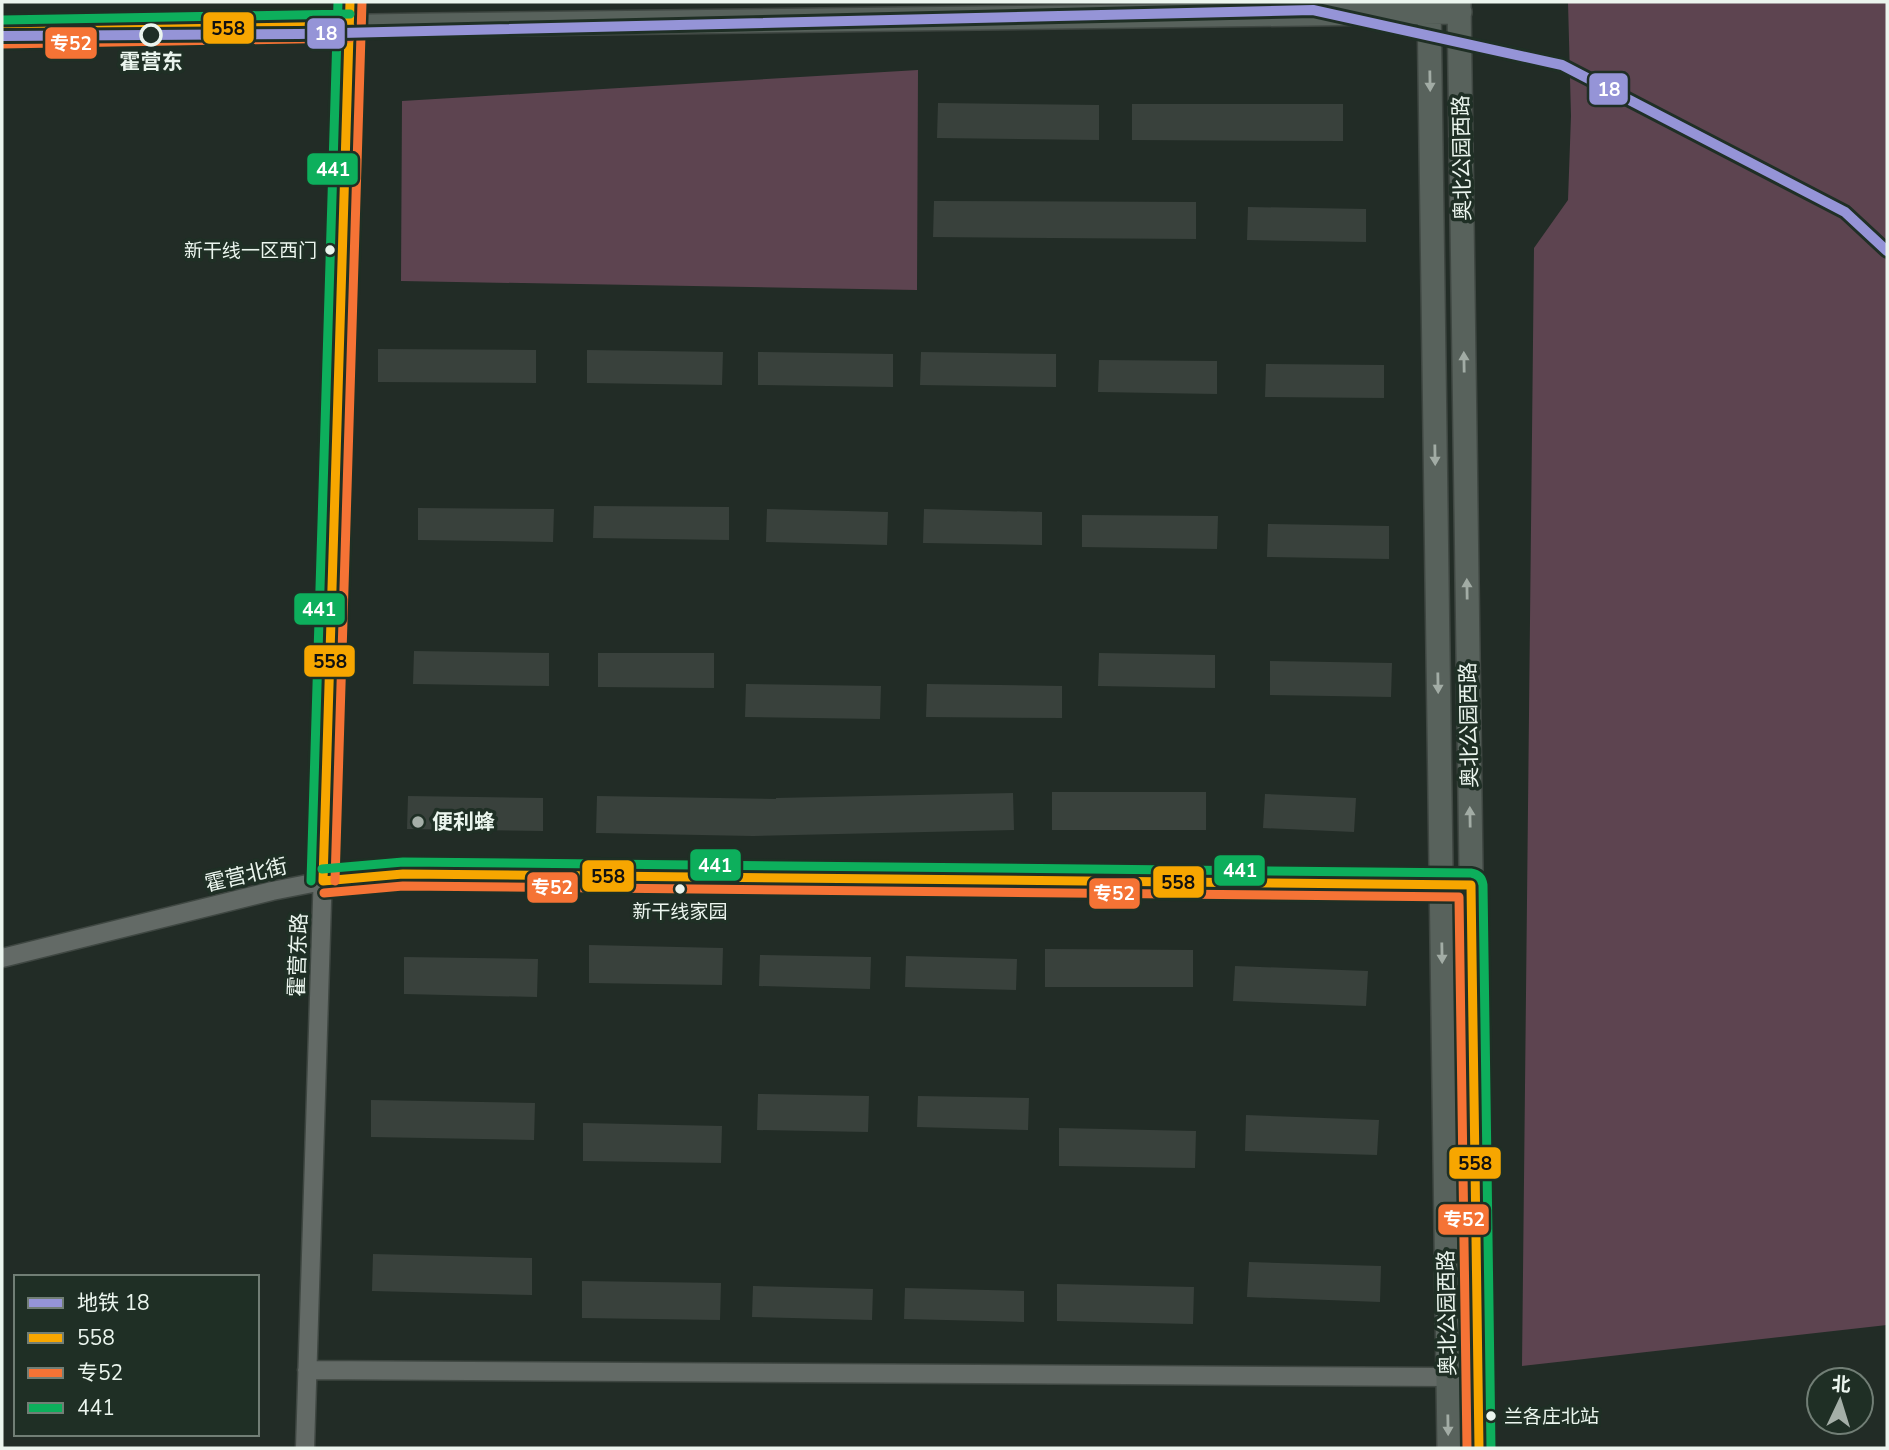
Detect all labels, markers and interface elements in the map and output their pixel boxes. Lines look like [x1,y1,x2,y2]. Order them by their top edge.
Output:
line badge: 558 [202,11,255,45]
text: 558 [211,16,245,42]
line badge: 18 [306,17,346,50]
text: 18 [315,21,337,47]
marker: 霍营东 [140,24,162,46]
line badge: 专52 [44,26,98,60]
text: 专52 [50,31,92,57]
place label: 霍营东 [120,48,183,76]
one-way arrow [1424,70,1436,92]
line badge: 18 [1588,72,1629,106]
text: 18 [1598,77,1620,103]
street label: 奥北公园西路 [1447,95,1477,221]
line badge: 441 [306,152,359,186]
text: 441 [316,157,350,183]
place label: 新干线一区西门 [184,238,317,264]
marker: 新干线一区西门 [323,243,337,257]
one-way arrow [1458,351,1470,373]
one-way arrow [1429,445,1441,467]
one-way arrow [1462,578,1473,600]
line badge: 441 [293,592,346,626]
text: 441 [302,597,336,623]
line badge: 558 [303,644,356,678]
text: 558 [313,649,347,675]
street label: 奥北公园西路 [1454,662,1484,788]
one-way arrow [1432,672,1444,694]
one-way arrow [1465,805,1476,827]
place label: 便利蜂 [432,808,495,836]
marker: 便利蜂 [410,814,426,830]
line badge: 441 [689,848,742,882]
street label: 霍营北街 [202,852,290,898]
text: 441 [698,853,732,879]
line badge: 441 [1213,854,1266,887]
text: 441 [1223,858,1257,884]
line badge: 558 [581,859,635,893]
text: 558 [591,864,625,890]
line badge: 558 [1152,865,1205,899]
text: 558 [1161,870,1195,896]
line badge: 专52 [526,871,579,904]
text: 专52 [531,875,573,901]
line badge: 专52 [1088,877,1141,910]
text: 专52 [1093,881,1135,907]
marker: 新干线家园 [673,882,687,896]
place label: 新干线家园 [632,899,728,925]
street label: 霍营东路 [283,913,313,997]
one-way arrow [1436,942,1448,964]
line badge: 558 [1448,1146,1502,1180]
text: 558 [1458,1151,1492,1177]
line badge: 专52 [1437,1203,1490,1236]
text: 专52 [1443,1207,1485,1233]
street label: 奥北公园西路 [1432,1250,1462,1376]
legend [14,1275,259,1436]
text: 地铁 18 [77,1289,150,1317]
text: 558 [77,1324,115,1352]
text: 专52 [77,1359,123,1387]
north arrow [1805,1366,1875,1436]
text: 北 [1831,1371,1852,1399]
text: 441 [77,1394,115,1422]
place label: 兰各庄北站 [1504,1404,1599,1430]
marker: 兰各庄北站 [1484,1409,1498,1423]
one-way arrow [1442,1414,1454,1436]

